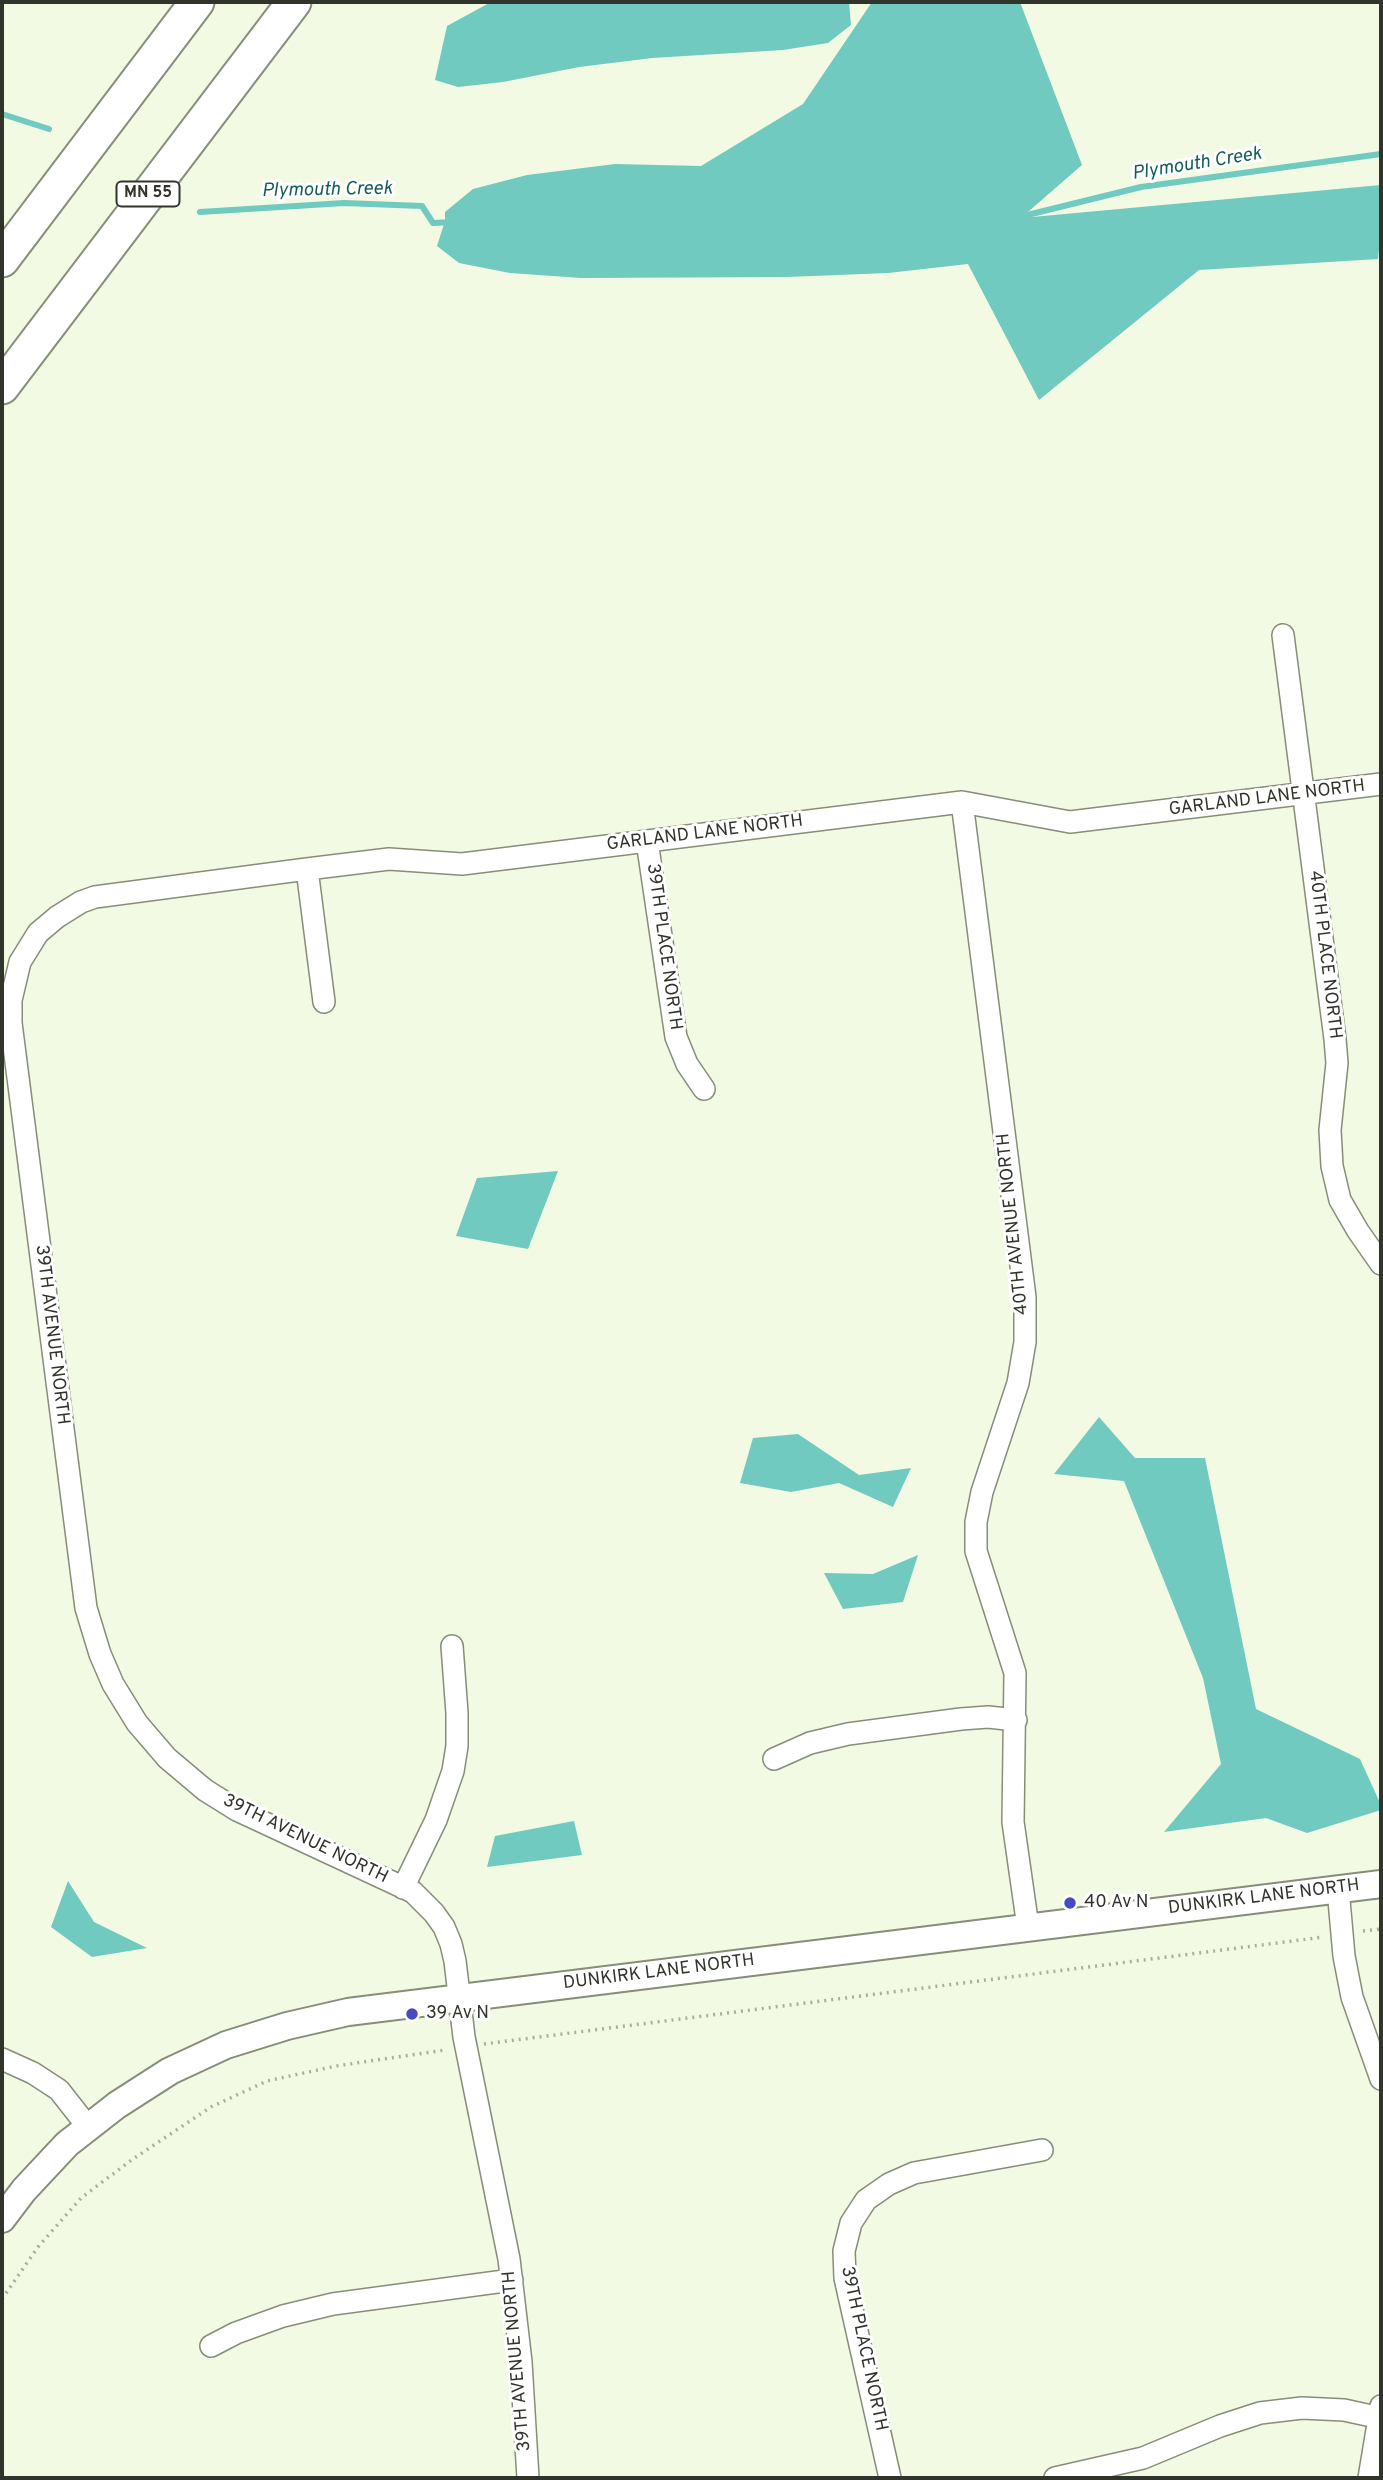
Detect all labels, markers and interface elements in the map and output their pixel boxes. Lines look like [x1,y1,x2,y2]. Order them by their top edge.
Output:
water label: Plymouth Creek [1131,144,1263,186]
water label: Plymouth Creek [261,178,393,204]
road number: MN 55 [116,182,180,206]
street label: GARLAND LANE NORTH [1168,776,1366,822]
street label: GARLAND LANE NORTH [606,811,804,857]
street label: 39TH PLACE NORTH [641,862,685,1032]
street label: 40TH PLACE NORTH [1303,870,1345,1040]
street label: 40TH AVENUE NORTH [994,1132,1034,1316]
street label: 39TH AVENUE NORTH [29,1244,73,1426]
street label: 39TH AVENUE NORTH [219,1791,391,1889]
street label: DUNKIRK LANE NORTH [1167,1876,1361,1920]
place label: 40 Av N [1084,1892,1148,1914]
marker: 40 Av N [1062,1895,1078,1911]
street label: DUNKIRK LANE NORTH [562,1951,756,1995]
place label: 39 Av N [426,2003,489,2025]
marker: 39 Av N [404,2006,420,2022]
street label: 39TH PLACE NORTH [835,2265,891,2433]
street label: 39TH AVENUE NORTH [499,2270,537,2452]

